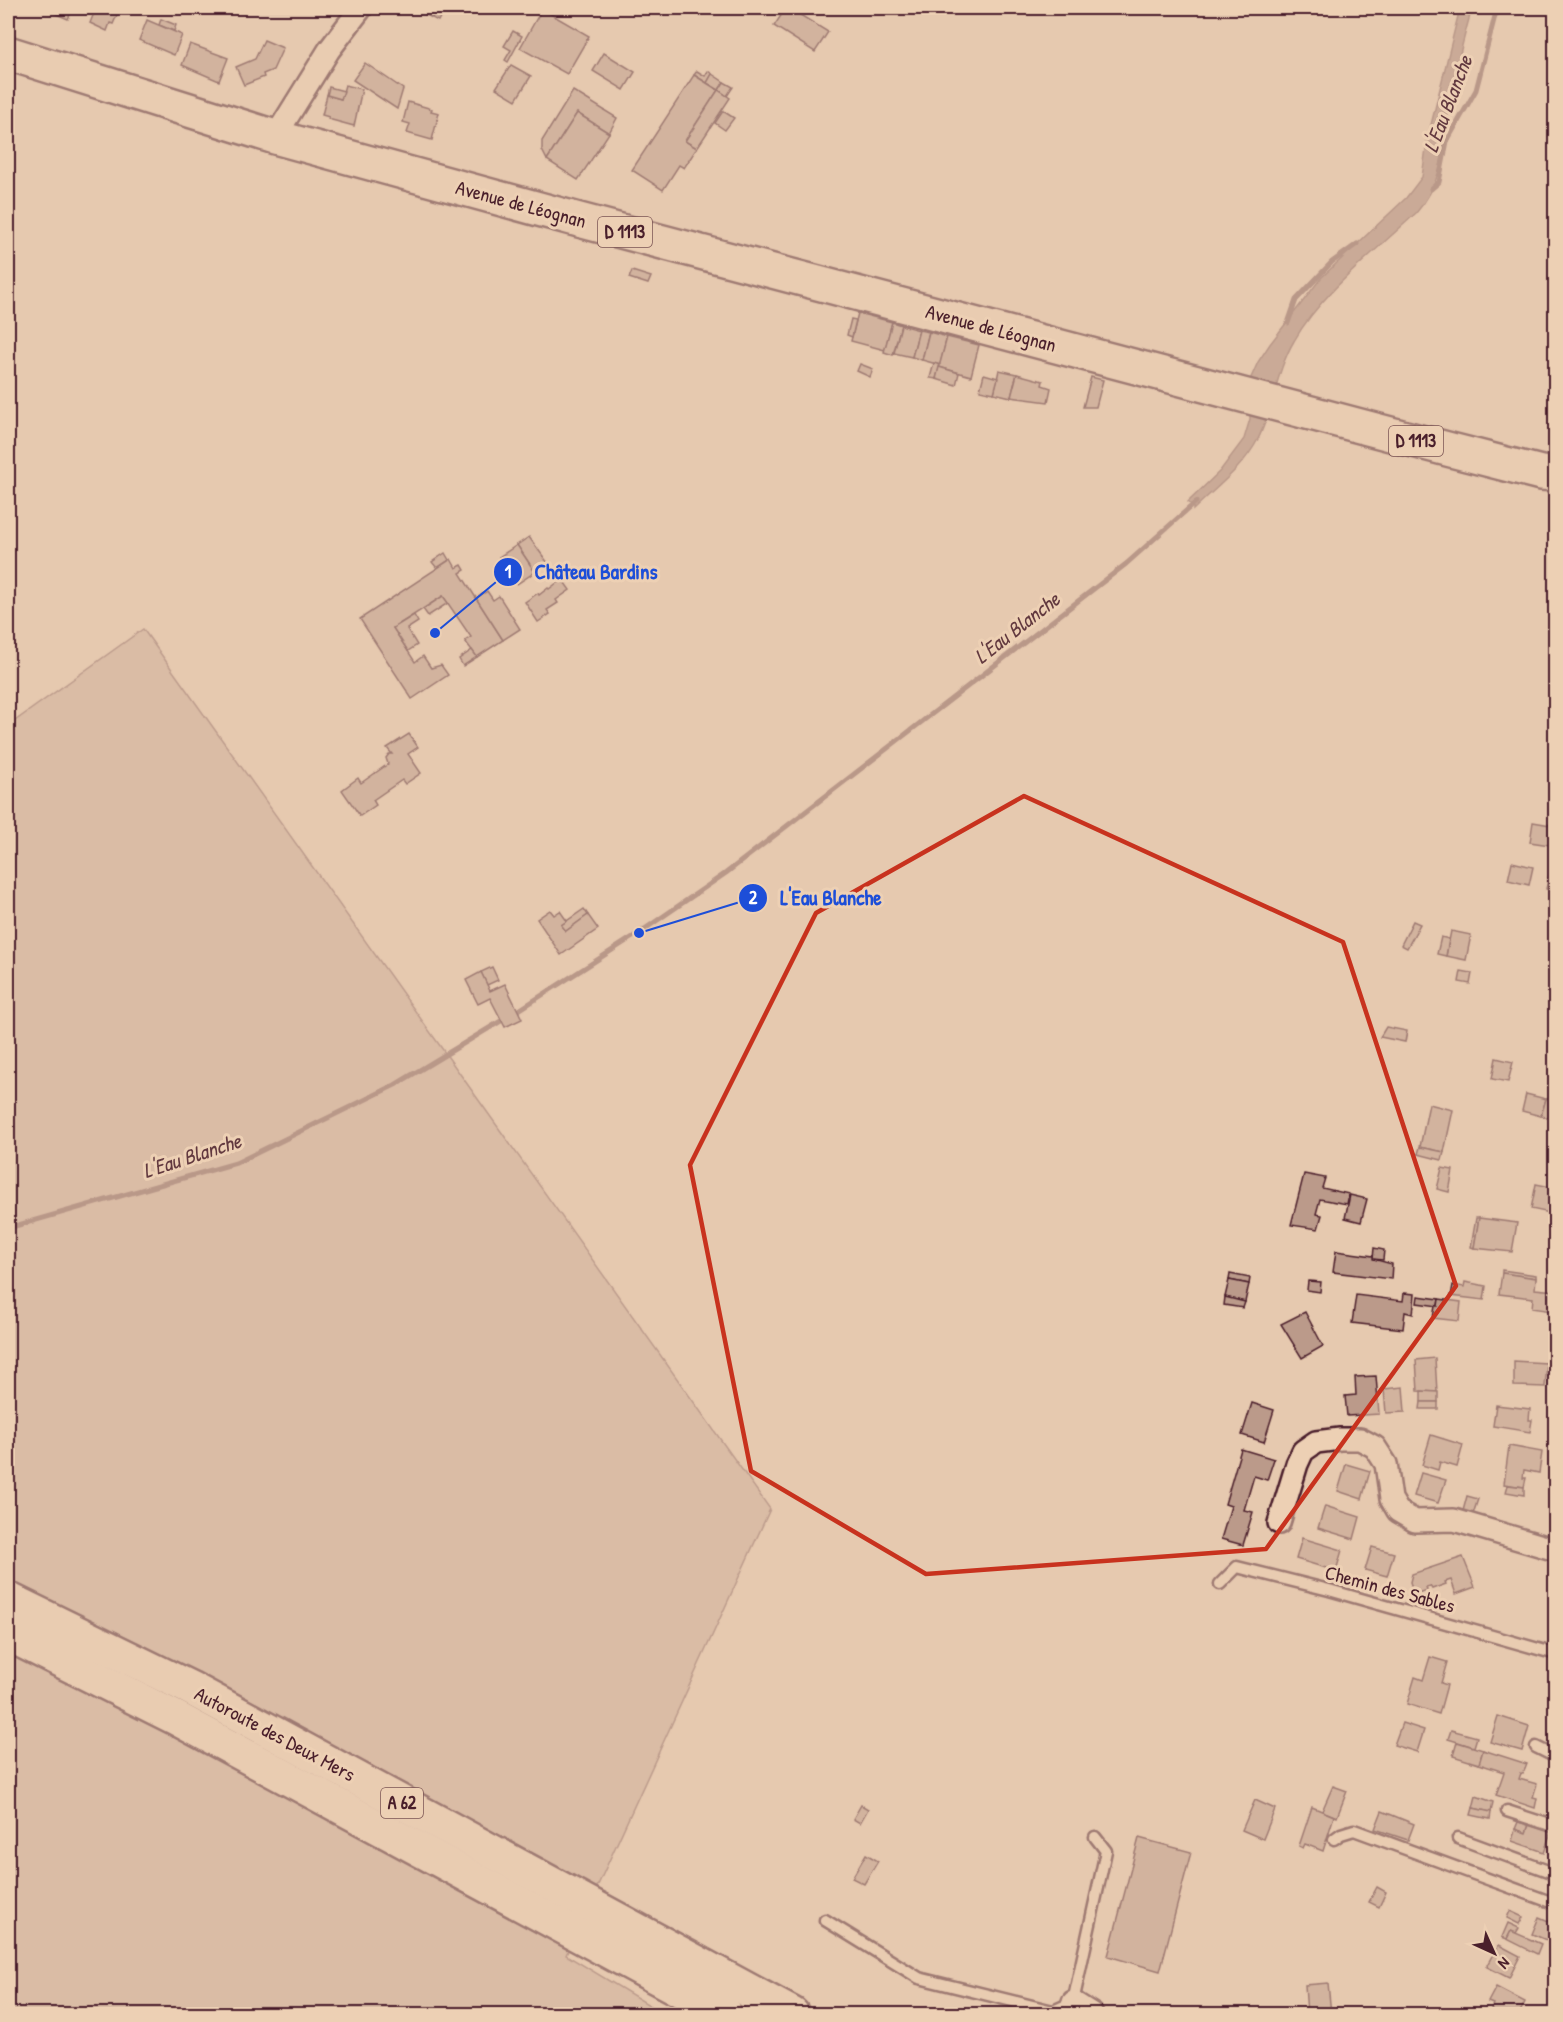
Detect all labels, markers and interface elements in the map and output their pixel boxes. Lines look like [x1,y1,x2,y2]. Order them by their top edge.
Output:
water label: L'Eau Blanche [1416,50,1480,156]
street label: Avenue de Léognan [453,173,589,234]
road number: D 1113 [598,217,652,247]
street label: Avenue de Léognan [923,297,1059,358]
road number: D 1113 [1389,426,1443,456]
callout: Château Bardins [493,553,670,592]
text: Château Bardins [534,557,658,586]
text: 1 [505,559,512,584]
water label: L'Eau Blanche [968,584,1067,670]
callout: L'Eau Blanche [738,878,893,917]
text: L'Eau Blanche [780,883,882,912]
text: 2 [749,885,758,910]
water label: L'Eau Blanche [139,1126,246,1185]
street label: Chemin des Sables [1322,1558,1458,1619]
street label: Autoroute des Deux Mers [190,1680,361,1787]
road number: A 62 [381,1788,423,1818]
north arrow [1464,1923,1524,1983]
text: N [1493,1953,1515,1975]

